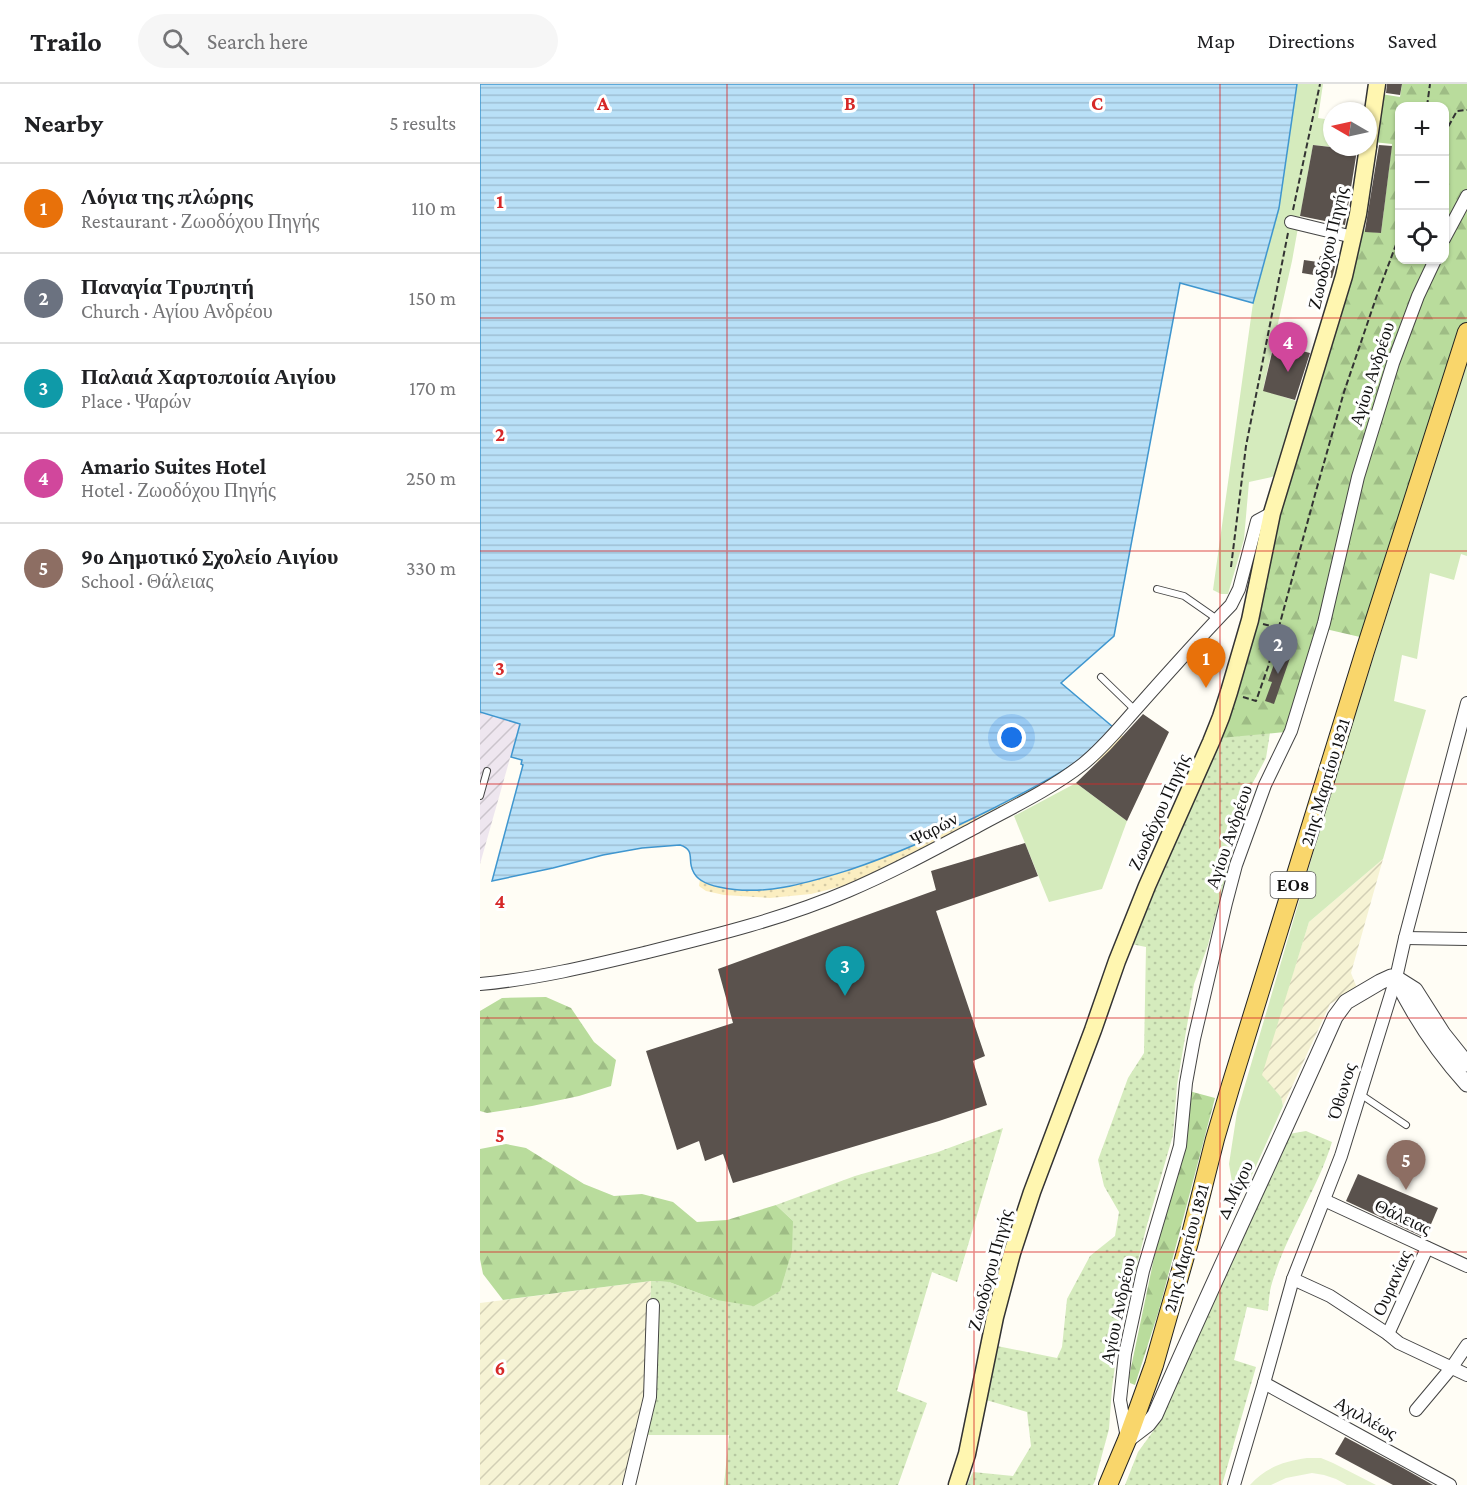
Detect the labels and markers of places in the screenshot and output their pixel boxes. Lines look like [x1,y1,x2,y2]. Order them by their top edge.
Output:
pin: 4 [1268,322,1308,372]
pin: 2 [1258,624,1298,674]
pin: 1 [1186,638,1226,688]
pin: 3 [826,946,865,996]
pin: 5 [1386,1140,1426,1190]

